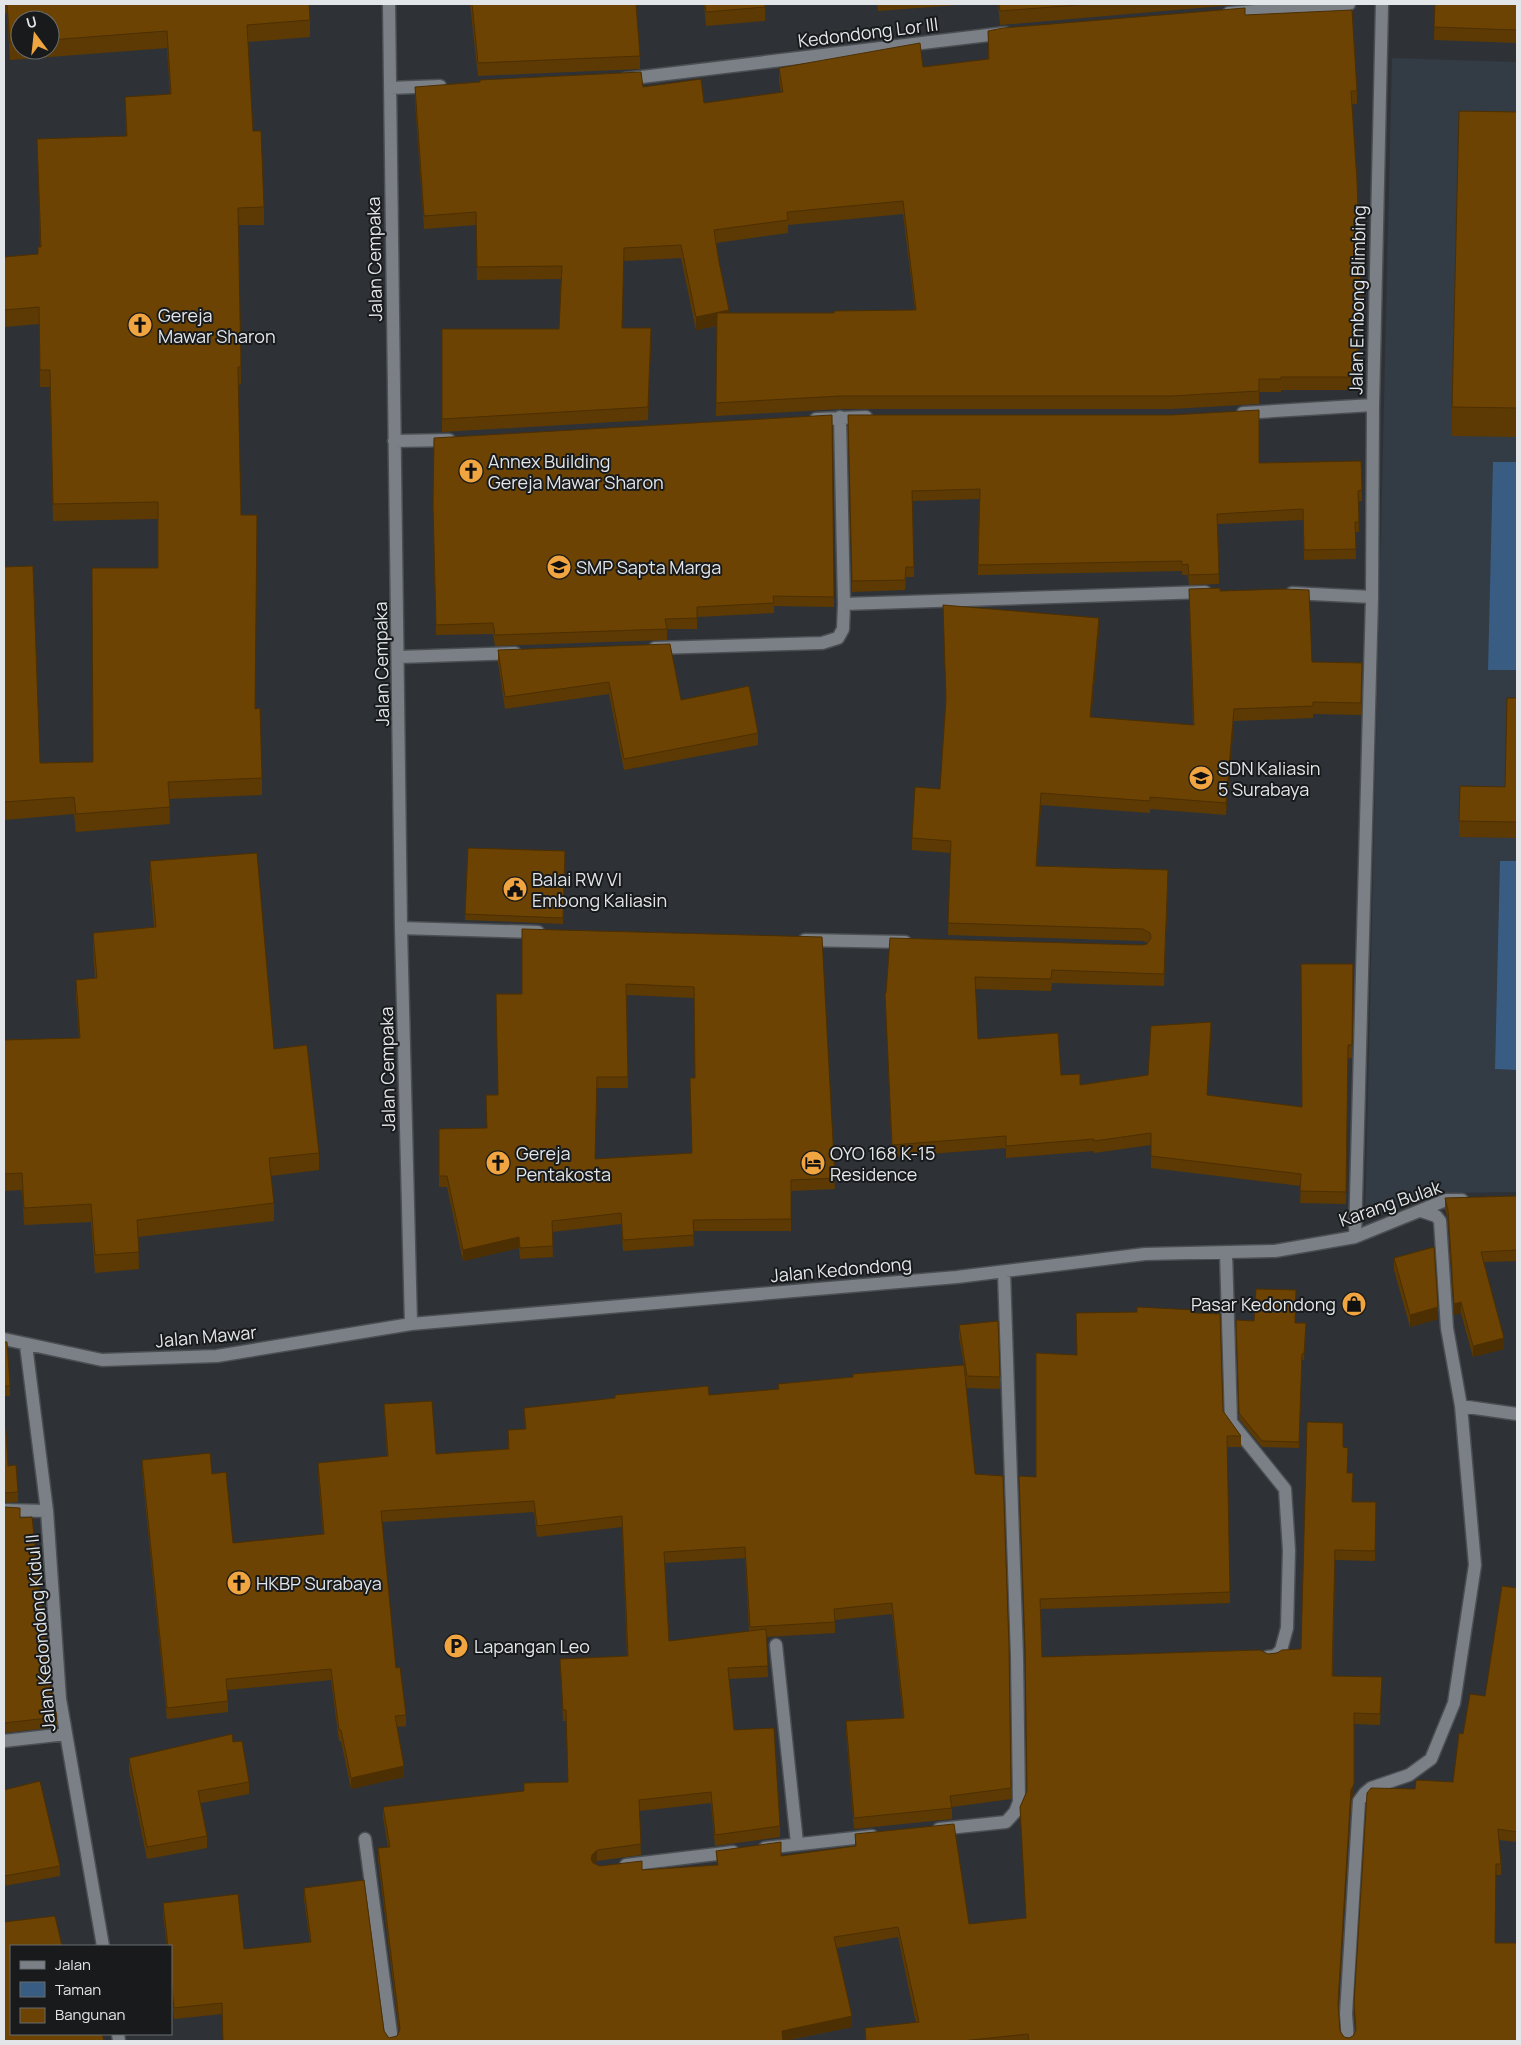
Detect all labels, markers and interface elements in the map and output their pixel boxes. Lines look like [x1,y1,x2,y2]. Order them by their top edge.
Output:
north arrow [10,10,60,60]
text: U [24,11,39,32]
street label: Kedondong Lor III [796,11,940,53]
street label: Jalan Cempaka [361,196,387,322]
street label: Jalan Embong Blimbing [1343,205,1371,395]
place label: Gereja Mawar Sharon [158,303,276,348]
church icon: Gereja Mawar Sharon [127,312,153,338]
place label: Annex Building Gereja Mawar Sharon [488,449,664,494]
church icon: Annex Building Gereja Mawar Sharon [458,458,484,484]
school or university icon: SMP Sapta Marga [546,554,572,580]
place label: SMP Sapta Marga [576,555,721,579]
street label: Jalan Cempaka [368,601,394,727]
place label: SDN Kaliasin 5 Surabaya [1218,756,1321,801]
school or university icon: SDN Kaliasin 5 Surabaya [1188,765,1214,791]
place label: Balai RW VI Embong Kaliasin [532,867,667,912]
public building icon: Balai RW VI Embong Kaliasin [502,876,528,902]
street label: Jalan Cempaka [374,1006,400,1132]
place label: Gereja Pentakosta [516,1141,611,1186]
place label: OYO 168 K-15 Residence [830,1141,935,1186]
church icon: Gereja Pentakosta [485,1150,511,1176]
hotel icon: OYO 168 K-15 Residence [800,1150,826,1176]
street label: Karang Bulak [1336,1174,1445,1232]
street label: Jalan Kedondong [769,1251,913,1287]
shop icon: Pasar Kedondong [1341,1291,1367,1317]
place label: Pasar Kedondong [1191,1292,1336,1316]
street label: Jalan Mawar [154,1320,258,1352]
street label: Jalan Kedondong Kidul II [19,1533,61,1733]
church icon: HKBP Surabaya [226,1570,252,1596]
place label: HKBP Surabaya [256,1571,382,1595]
parking icon: Lapangan Leo [443,1633,469,1659]
place label: Lapangan Leo [474,1634,590,1658]
legend [10,1945,172,2035]
text: Jalan [55,1954,91,1975]
text: Taman [55,1979,101,2000]
text: Bangunan [55,2004,125,2025]

